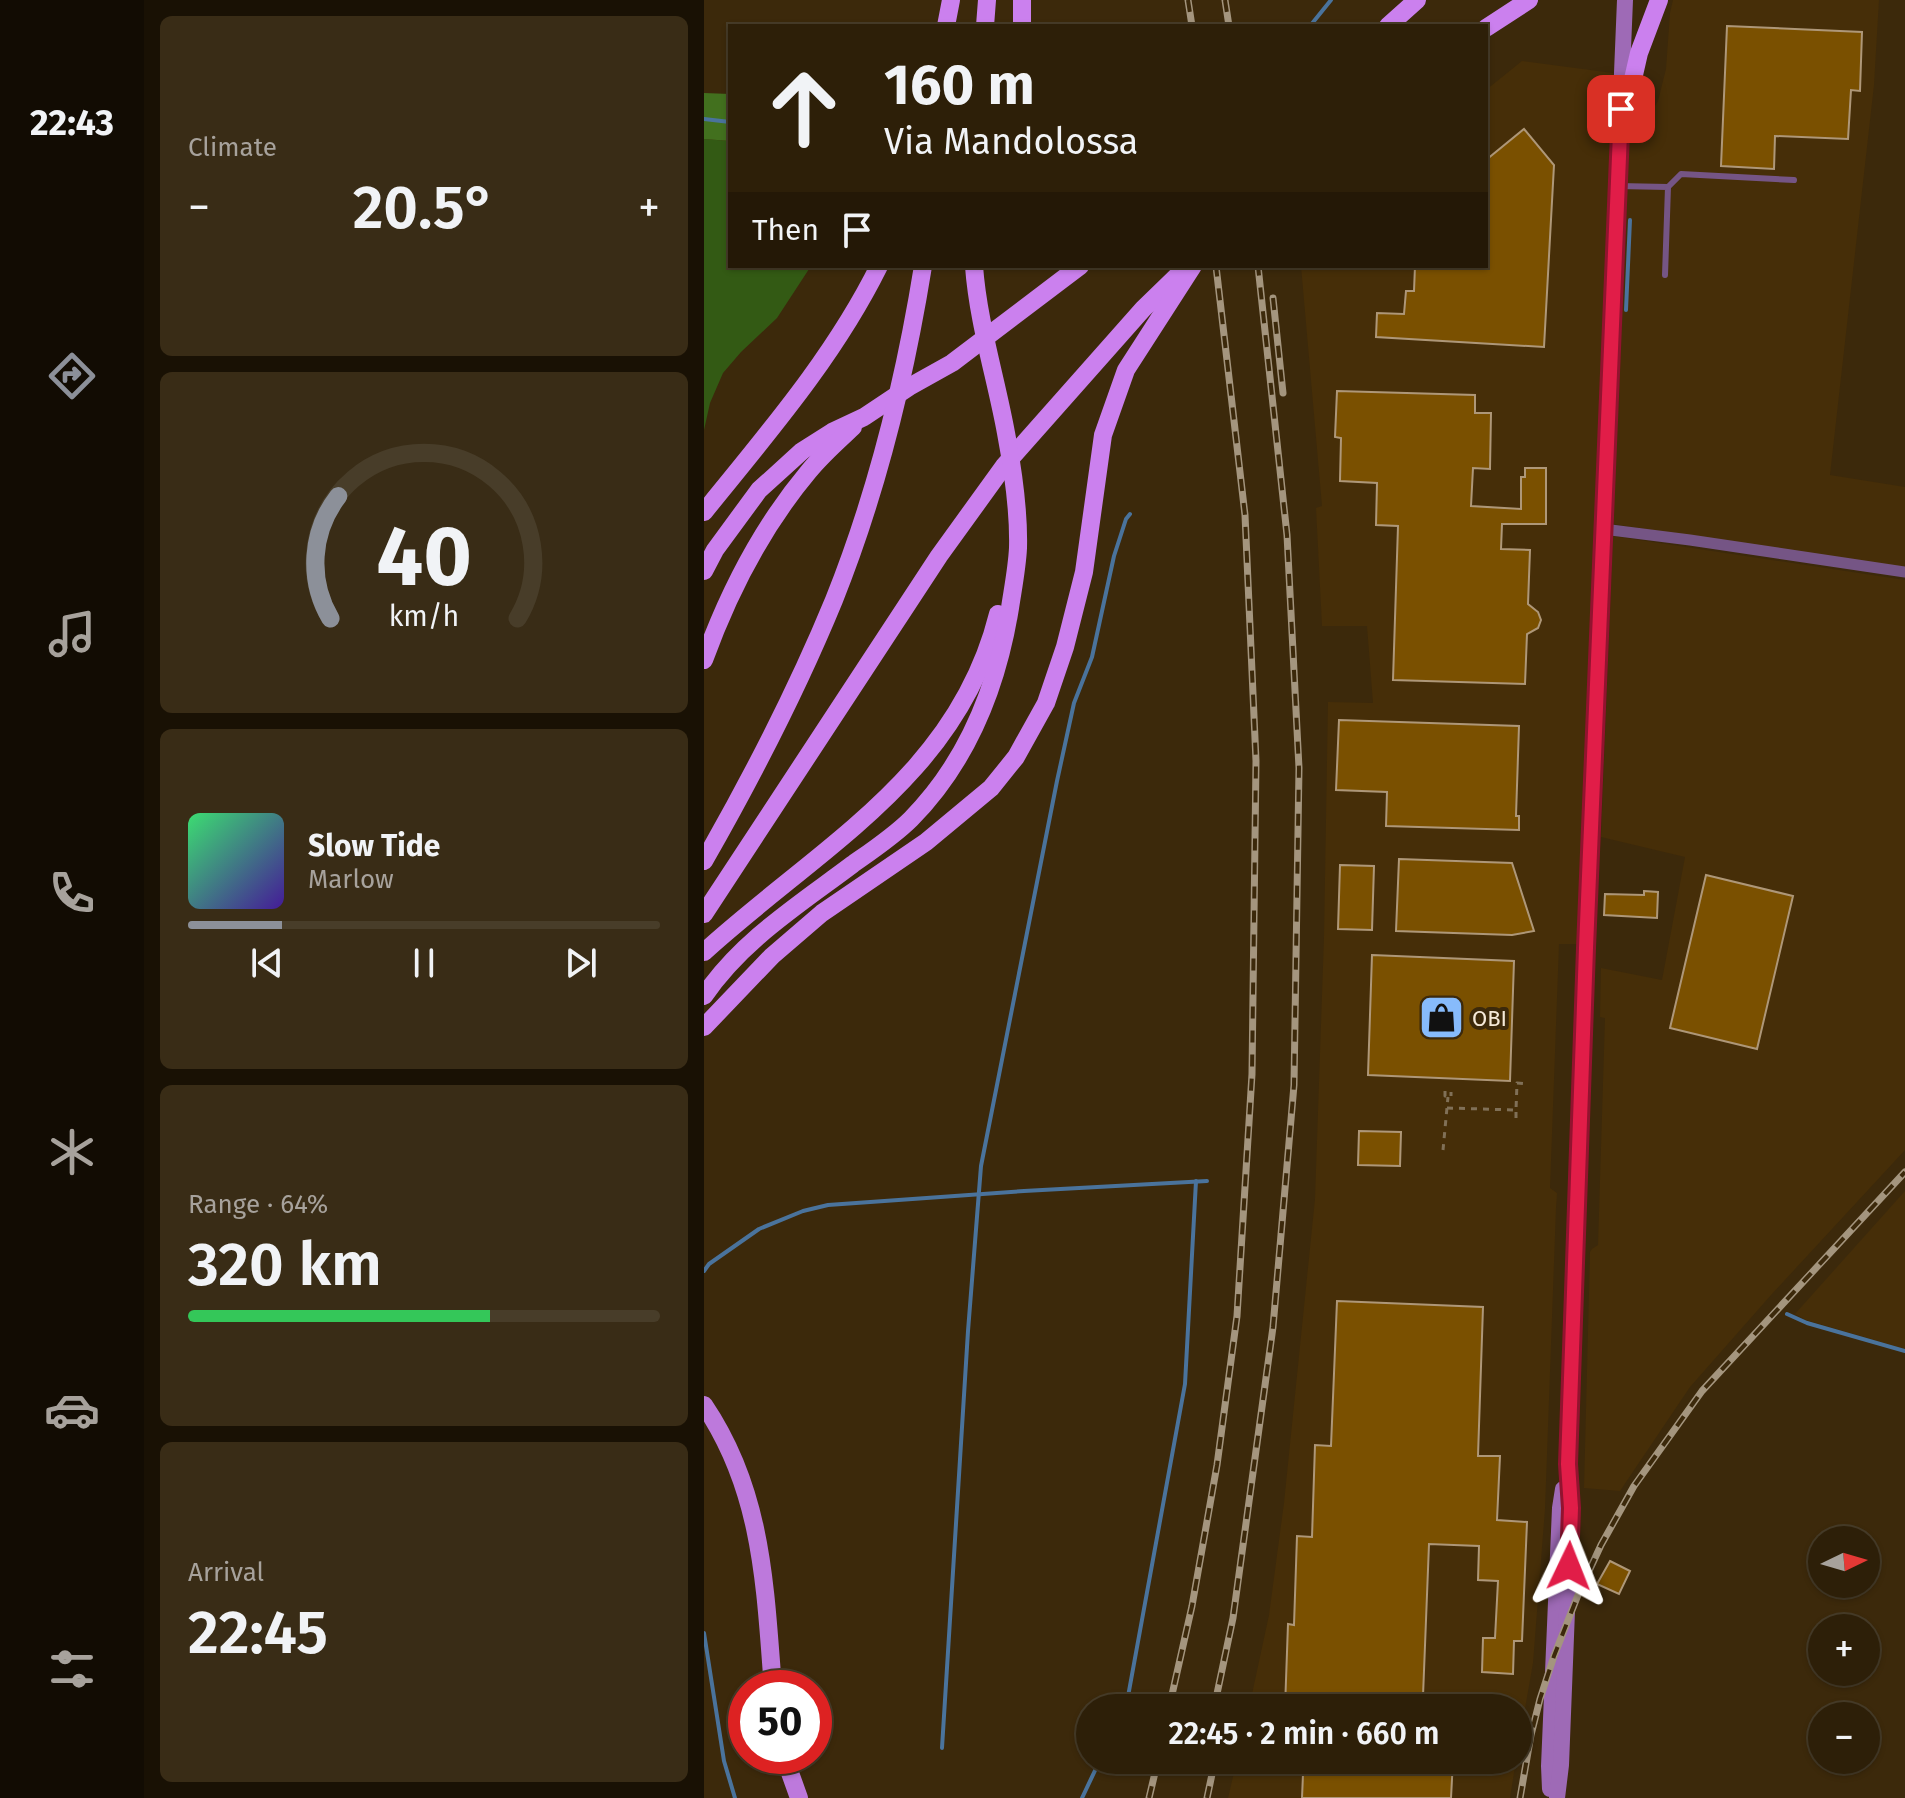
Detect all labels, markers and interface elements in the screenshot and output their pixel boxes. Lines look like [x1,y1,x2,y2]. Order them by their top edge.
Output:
text: 160 m [884,52,1035,119]
icon: ahead [752,56,856,160]
pin [1587,75,1655,143]
icon: arrive [1599,87,1643,131]
text: 22:43 [30,101,114,145]
text: Via Mandolossa [884,120,1138,164]
text: Climate [188,132,277,163]
text: 20.5° [353,172,495,244]
text: − [188,181,210,234]
text: + [638,181,660,234]
icon: arrive [835,208,879,252]
text: Then [752,212,819,248]
icon: directions [44,348,100,404]
text: 40 [376,506,472,606]
text: km/h [389,599,459,634]
icon: music [44,606,100,662]
text: Slow Tide [308,828,440,864]
text: Marlow [308,864,394,895]
icon: phone [44,865,100,921]
icon: previous [245,941,289,985]
icon: pause [402,941,446,985]
icon: next [559,941,603,985]
shop icon: OBI [1417,994,1465,1042]
place label: OBI [1472,1005,1507,1032]
icon: climate [44,1124,100,1180]
text: Range · 64% [188,1189,328,1220]
text: 320 km [188,1229,382,1301]
icon: car [44,1382,100,1438]
position arrow [1527,1524,1611,1608]
north arrow [1808,1526,1880,1598]
map controls [1808,1526,1880,1774]
text: Arrival [188,1557,264,1588]
text: 22:45 [188,1597,328,1669]
button: + [1808,1614,1880,1686]
icon: filters [44,1641,100,1697]
speed limit sign: 50 [728,1670,832,1774]
button: − [1808,1702,1880,1774]
text: 22:45 · 2 min · 660 m [1168,1716,1440,1752]

